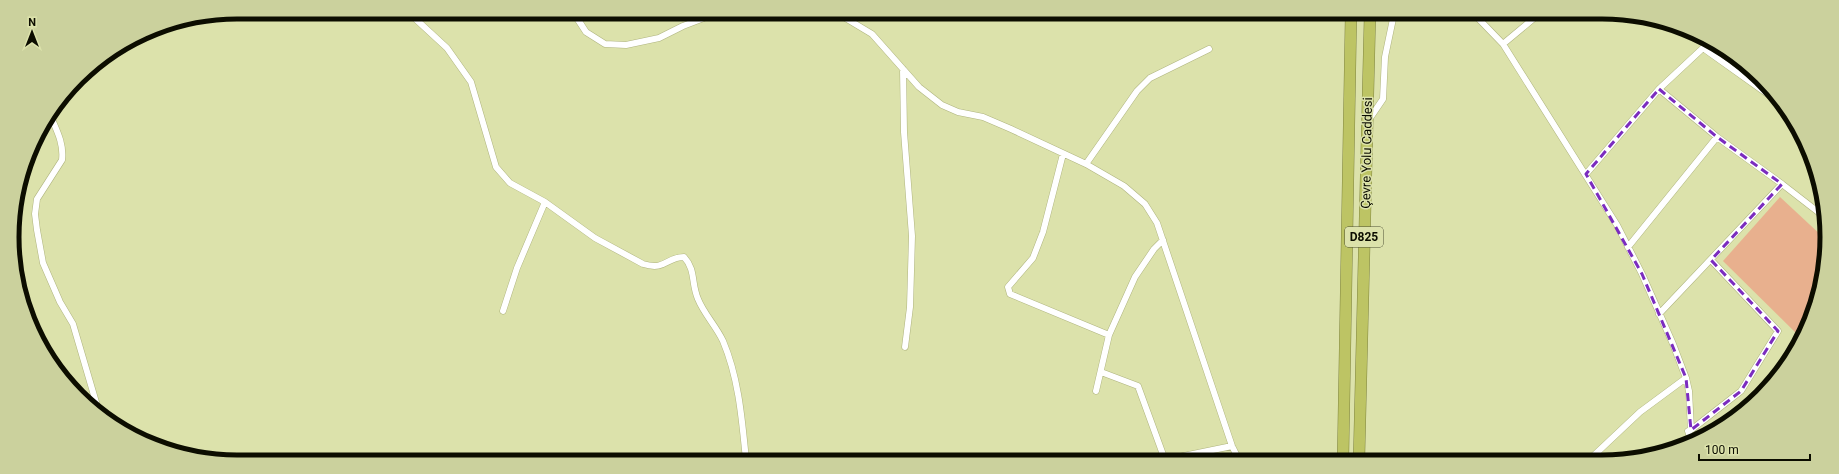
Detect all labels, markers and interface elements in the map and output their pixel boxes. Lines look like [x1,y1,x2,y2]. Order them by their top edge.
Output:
north arrow [12,12,52,52]
text: N [28,16,36,29]
street label: Çevre Yolu Caddesi [1358,97,1375,209]
road number: D825 [1345,227,1383,247]
scale bar [1699,436,1810,462]
text: 100 m [1705,443,1739,457]

